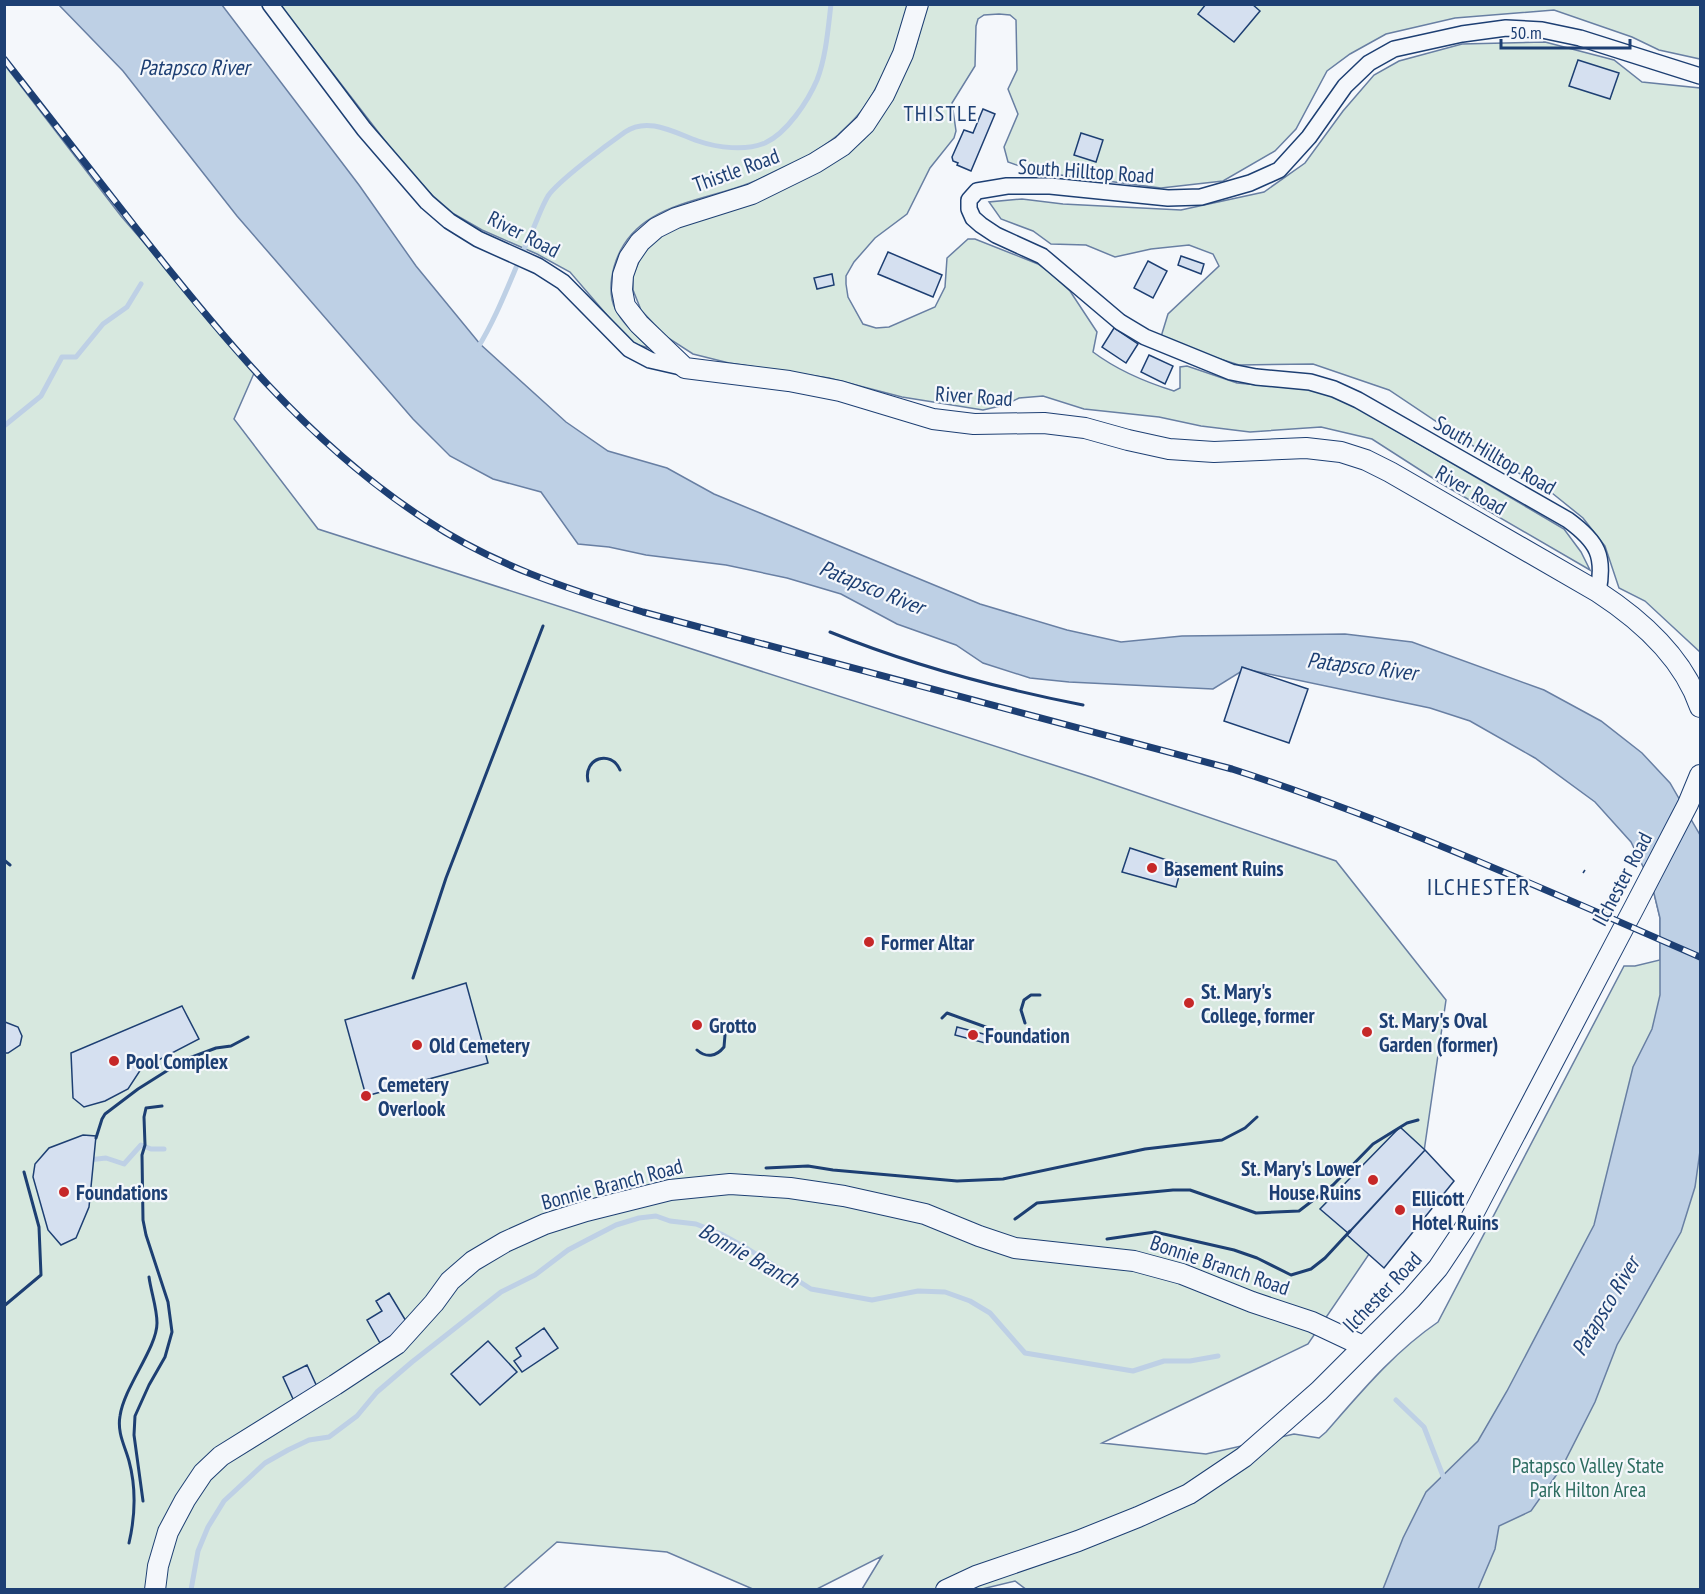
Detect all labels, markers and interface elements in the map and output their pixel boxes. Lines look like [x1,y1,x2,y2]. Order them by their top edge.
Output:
scale bar [1501,12,1630,50]
text: 50 m [1510,21,1542,44]
water label: Patapsco River [139,53,252,81]
district label: THISTLE [903,99,979,127]
street label: Thistle Road [689,142,783,198]
street label: South Hilltop Road [1017,153,1155,189]
street label: River Road [483,204,565,264]
street label: River Road [934,380,1014,412]
street label: South Hilltop Road [1429,409,1561,501]
street label: River Road [1431,459,1511,521]
water label: Patapsco River [815,553,931,622]
water label: Patapsco River [1305,645,1422,687]
street label: Ilchester Road [1586,827,1658,931]
place label: Basement Ruins [1164,855,1284,882]
marker: Basement Ruins [1145,861,1159,875]
district label: ILCHESTER [1427,871,1531,902]
place label: Former Altar [881,929,975,956]
marker: Former Altar [862,935,876,949]
place label: St. Mary's College, former [1201,978,1315,1029]
marker: St. Mary's College, former [1182,996,1196,1010]
place label: St. Mary's Oval Garden (former) [1379,1007,1498,1058]
place label: Grotto [709,1012,756,1039]
marker: Grotto [690,1018,704,1032]
place label: Foundation [985,1022,1070,1049]
marker: St. Mary's Oval Garden (former) [1360,1025,1374,1039]
marker: Foundation [966,1028,980,1042]
place label: Old Cemetery [429,1032,530,1059]
marker: Old Cemetery [410,1038,424,1052]
place label: Pool Complex [126,1048,229,1075]
marker: Pool Complex [107,1054,121,1068]
place label: Cemetery Overlook [378,1071,449,1122]
marker: Cemetery Overlook [359,1089,373,1103]
street label: Bonnie Branch Road [538,1152,686,1216]
place label: St. Mary's Lower House Ruins [1241,1155,1362,1206]
marker: St. Mary's Lower House Ruins [1366,1173,1380,1187]
place label: Foundations [76,1179,168,1206]
marker: Foundations [57,1185,71,1199]
place label: Ellicott Hotel Ruins [1412,1185,1498,1236]
marker: Ellicott Hotel Ruins [1393,1203,1407,1217]
water label: Bonnie Branch [694,1216,805,1295]
street label: Bonnie Branch Road [1147,1229,1293,1301]
street label: Ilchester Road [1337,1246,1427,1338]
water label: Patapsco River [1565,1249,1647,1361]
park label: Patapsco Valley State Park Hilton Area [1512,1452,1664,1503]

